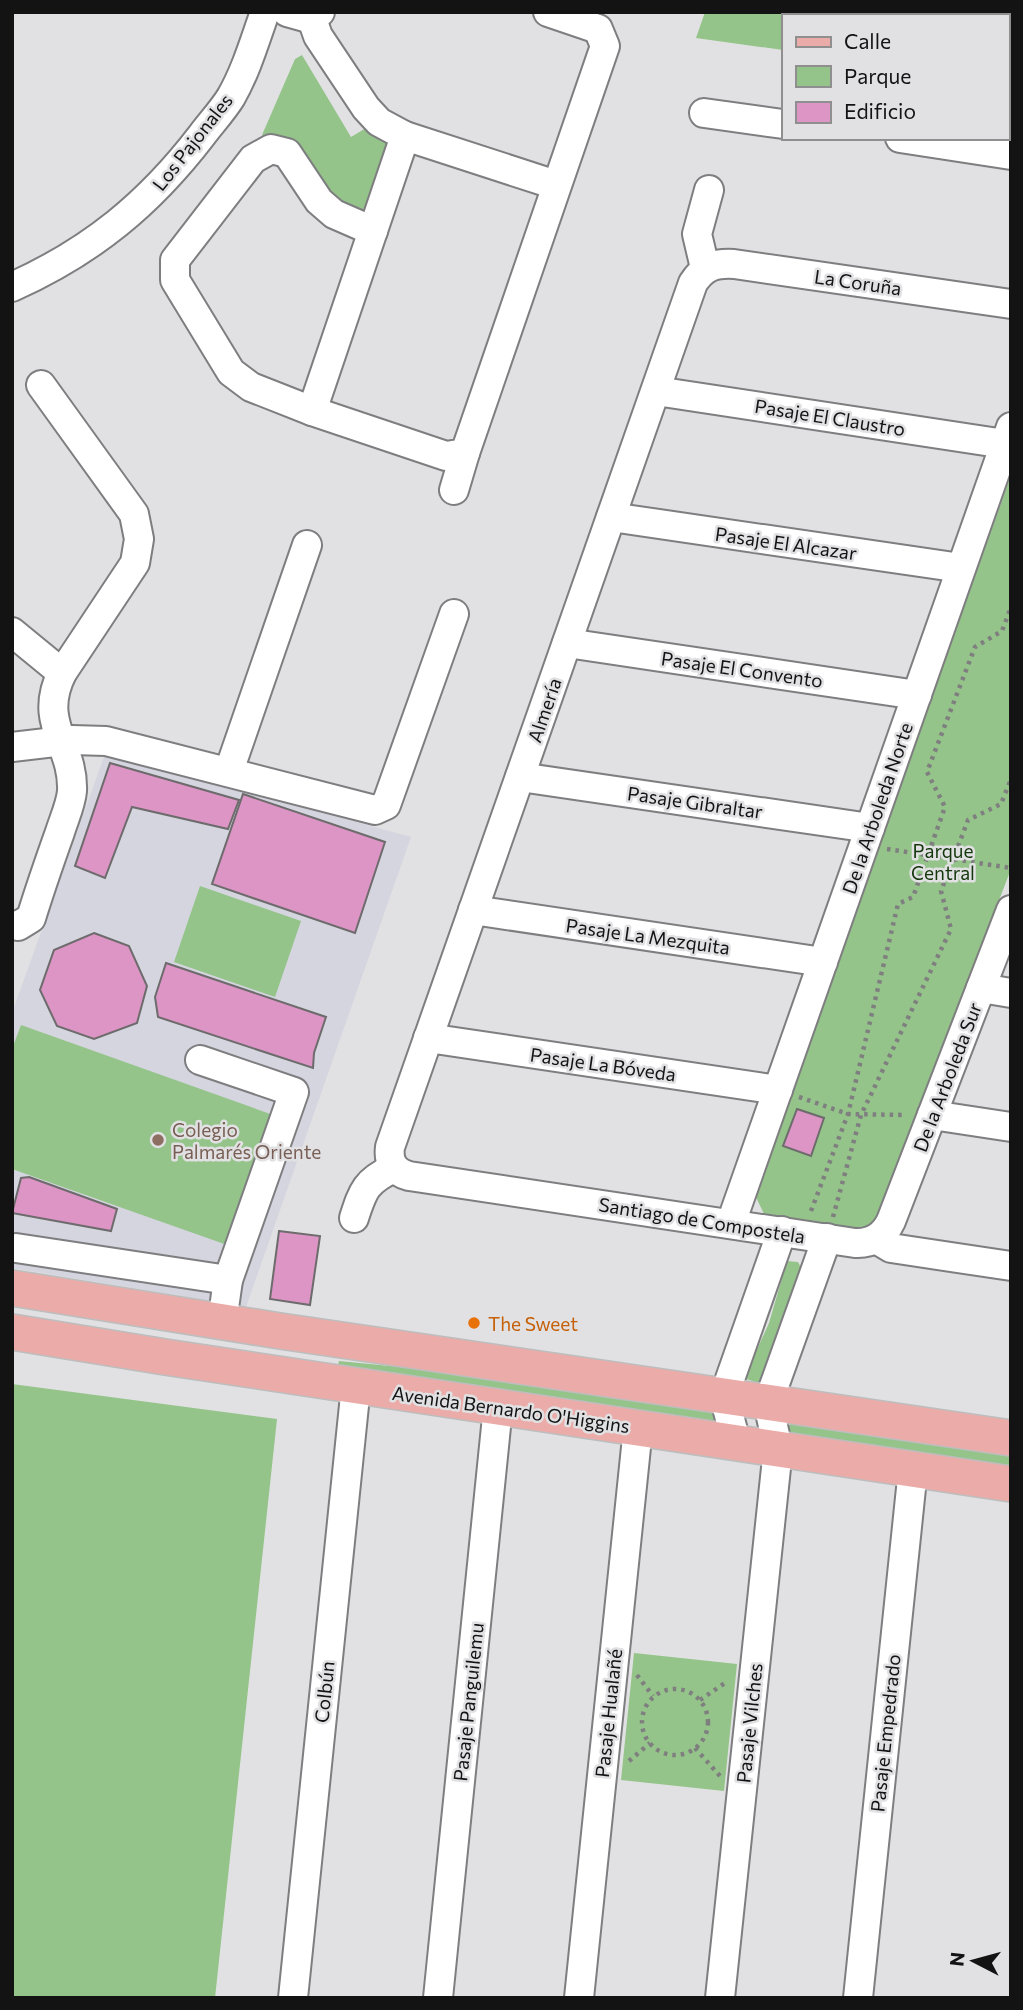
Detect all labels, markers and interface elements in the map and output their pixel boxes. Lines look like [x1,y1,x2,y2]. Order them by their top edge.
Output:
legend [782,14,1009,140]
text: Calle [844,28,891,53]
text: Parque [844,63,911,88]
street label: Los Pajonales [147,89,237,195]
text: Edificio [844,98,916,123]
street label: La Coruña [813,264,903,300]
street label: Pasaje El Claustro [753,394,907,440]
street label: Pasaje El Alcazar [714,522,859,564]
street label: Pasaje El Convento [660,646,824,692]
street label: Almería [522,675,566,745]
street label: De la Arboleda Norte [837,719,917,897]
street label: Pasaje Gibraltar [626,781,765,823]
park label: Parque Central [911,839,975,884]
street label: Pasaje La Mezquita [565,913,731,959]
street label: De la Arboleda Sur [908,999,986,1155]
street label: Pasaje La Bóveda [529,1042,677,1086]
place label: Colegio Palmarés Oriente [172,1118,321,1163]
marker: Colegio Palmarés Oriente [150,1132,166,1148]
street label: Santiago de Compostela [597,1192,807,1248]
place label: The Sweet [488,1312,578,1335]
marker: The Sweet [466,1315,482,1331]
street label: Avenida Bernardo O'Higgins [391,1381,631,1437]
street label: Pasaje Panguilemu [448,1621,488,1783]
street label: Pasaje Hualañé [590,1647,626,1779]
street label: Pasaje Empedrado [865,1653,905,1813]
street label: Colbún [309,1660,339,1724]
street label: Pasaje Vilches [731,1662,767,1784]
north arrow [939,1926,1009,1996]
text: N [944,1951,969,1967]

